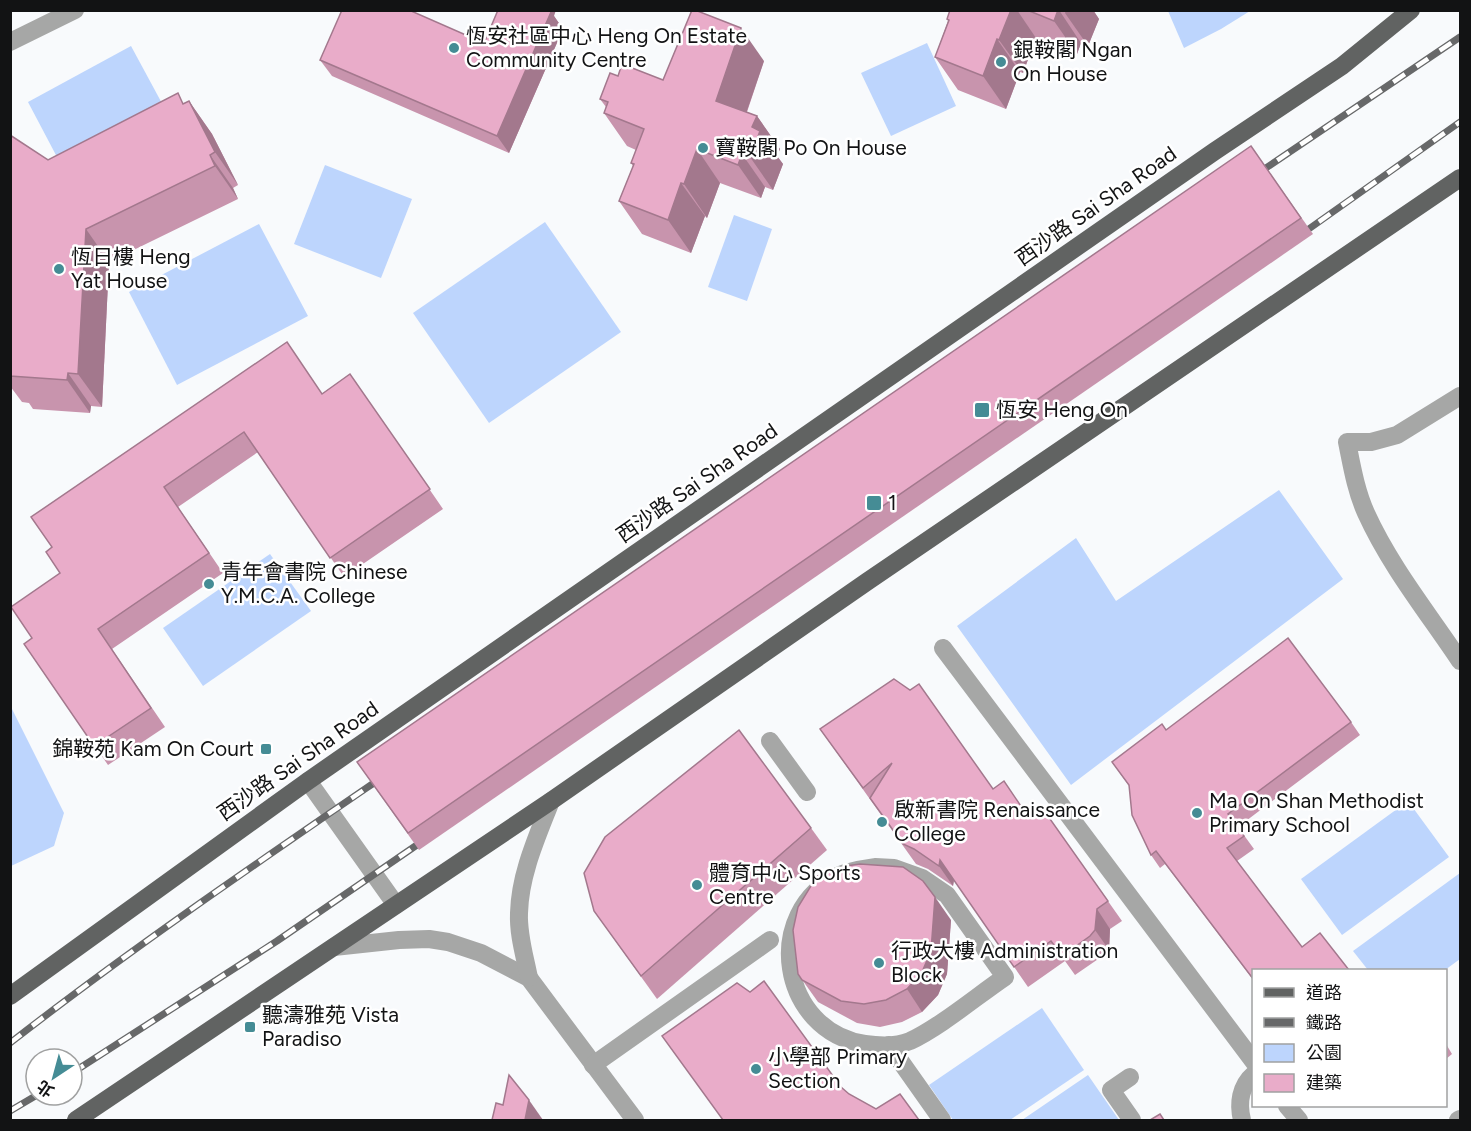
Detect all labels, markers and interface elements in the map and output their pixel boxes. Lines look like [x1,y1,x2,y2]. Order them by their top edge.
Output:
place label: 恆安社區中心 Heng On Estate Community Centre [466,23,747,72]
place label: 銀鞍閣 Ngan On House [1013,37,1132,86]
marker: 恆安社區中心 Heng On Estate Community Centre [447,41,461,55]
marker: 銀鞍閣 Ngan On House [994,55,1008,69]
place label: 寶鞍閣 Po On House [715,135,907,160]
marker: 寶鞍閣 Po On House [696,141,710,155]
street label: 西沙路 Sai Sha Road [1010,141,1181,271]
place label: 恆日樓 Heng Yat House [71,244,190,293]
marker: 恆日樓 Heng Yat House [52,262,66,276]
place label: 恆安 Heng On [996,397,1128,422]
marker: 恆安 Heng On [973,401,991,419]
street label: 西沙路 Sai Sha Road [611,418,782,548]
place label: 1 [888,490,897,515]
marker: 1 [865,494,883,512]
place label: 青年會書院 Chinese Y.M.C.A. College [221,559,407,608]
marker: 青年會書院 Chinese Y.M.C.A. College [202,577,216,591]
street label: 西沙路 Sai Sha Road [212,696,383,826]
place label: 錦鞍苑 Kam On Court [52,736,254,761]
marker: 錦鞍苑 Kam On Court [259,742,273,756]
place label: Ma On Shan Methodist Primary School [1209,788,1424,837]
place label: 啟新書院 Renaissance College [894,797,1100,846]
marker: Ma On Shan Methodist Primary School [1190,806,1204,820]
marker: 啟新書院 Renaissance College [875,815,889,829]
place label: 體育中心 Sports Centre [709,860,861,909]
marker: 體育中心 Sports Centre [690,878,704,892]
place label: 行政大樓 Administration Block [891,938,1118,987]
marker: 行政大樓 Administration Block [872,956,886,970]
legend [1252,969,1447,1107]
text: 道路 [1306,982,1342,1004]
place label: 聽濤雅苑 Vista Paradiso [262,1002,399,1051]
text: 鐵路 [1306,1012,1342,1034]
marker: 聽濤雅苑 Vista Paradiso [243,1020,257,1034]
text: 公園 [1306,1042,1342,1064]
place label: 小學部 Primary Section [768,1044,907,1093]
north arrow [24,1047,84,1107]
marker: 小學部 Primary Section [749,1062,763,1076]
text: 建築 [1306,1072,1342,1094]
text: 北 [33,1076,58,1101]

